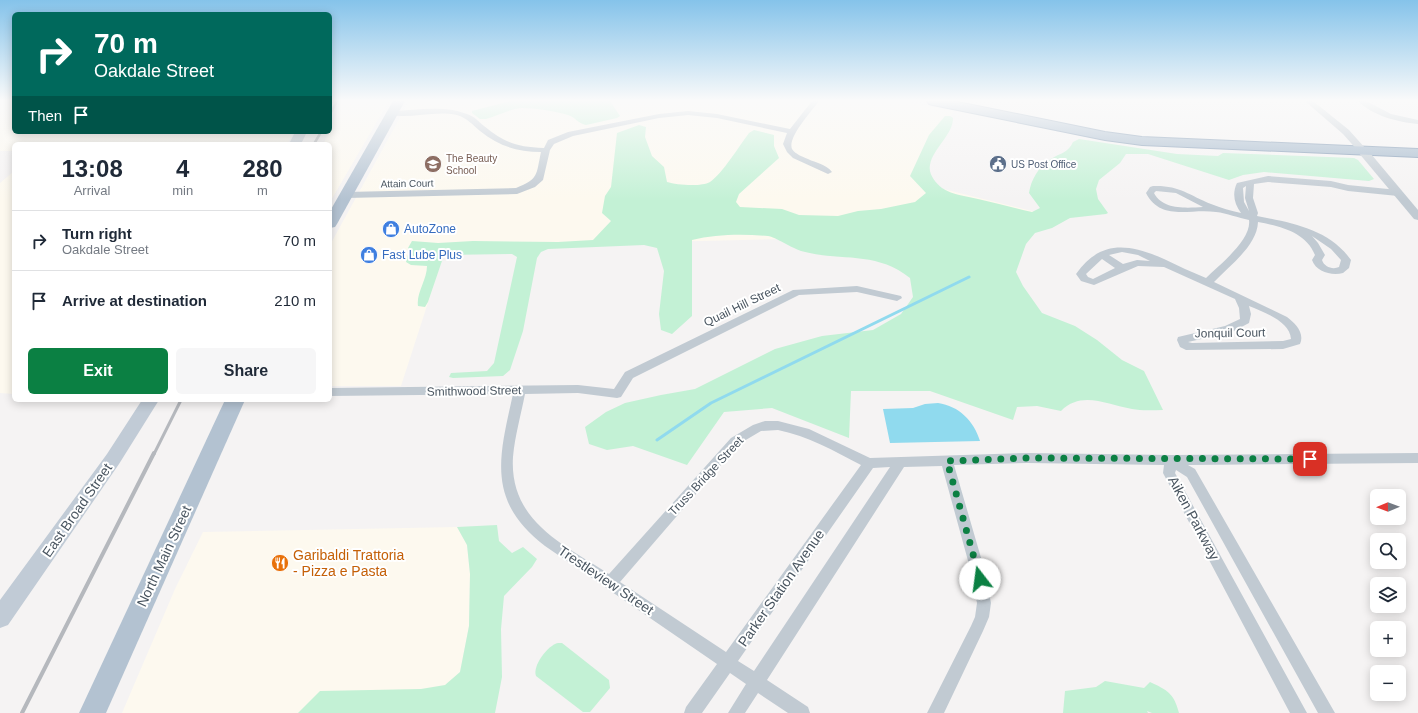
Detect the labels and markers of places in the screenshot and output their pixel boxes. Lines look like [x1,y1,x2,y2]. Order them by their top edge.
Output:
place label: The Beauty School [446,153,497,176]
school or university icon: The Beauty School [423,154,443,174]
public building icon: US Post Office [988,154,1008,174]
place label: US Post Office [1011,159,1077,170]
shop icon: AutoZone [381,219,401,239]
place label: AutoZone [404,222,456,236]
shop icon: Fast Lube Plus [359,245,379,265]
place label: Fast Lube Plus [382,248,462,262]
pin [1293,442,1327,476]
place label: Garibaldi Trattoria - Pizza e Pasta [293,547,404,579]
restaurant icon: Garibaldi Trattoria - Pizza e Pasta [270,553,290,573]

